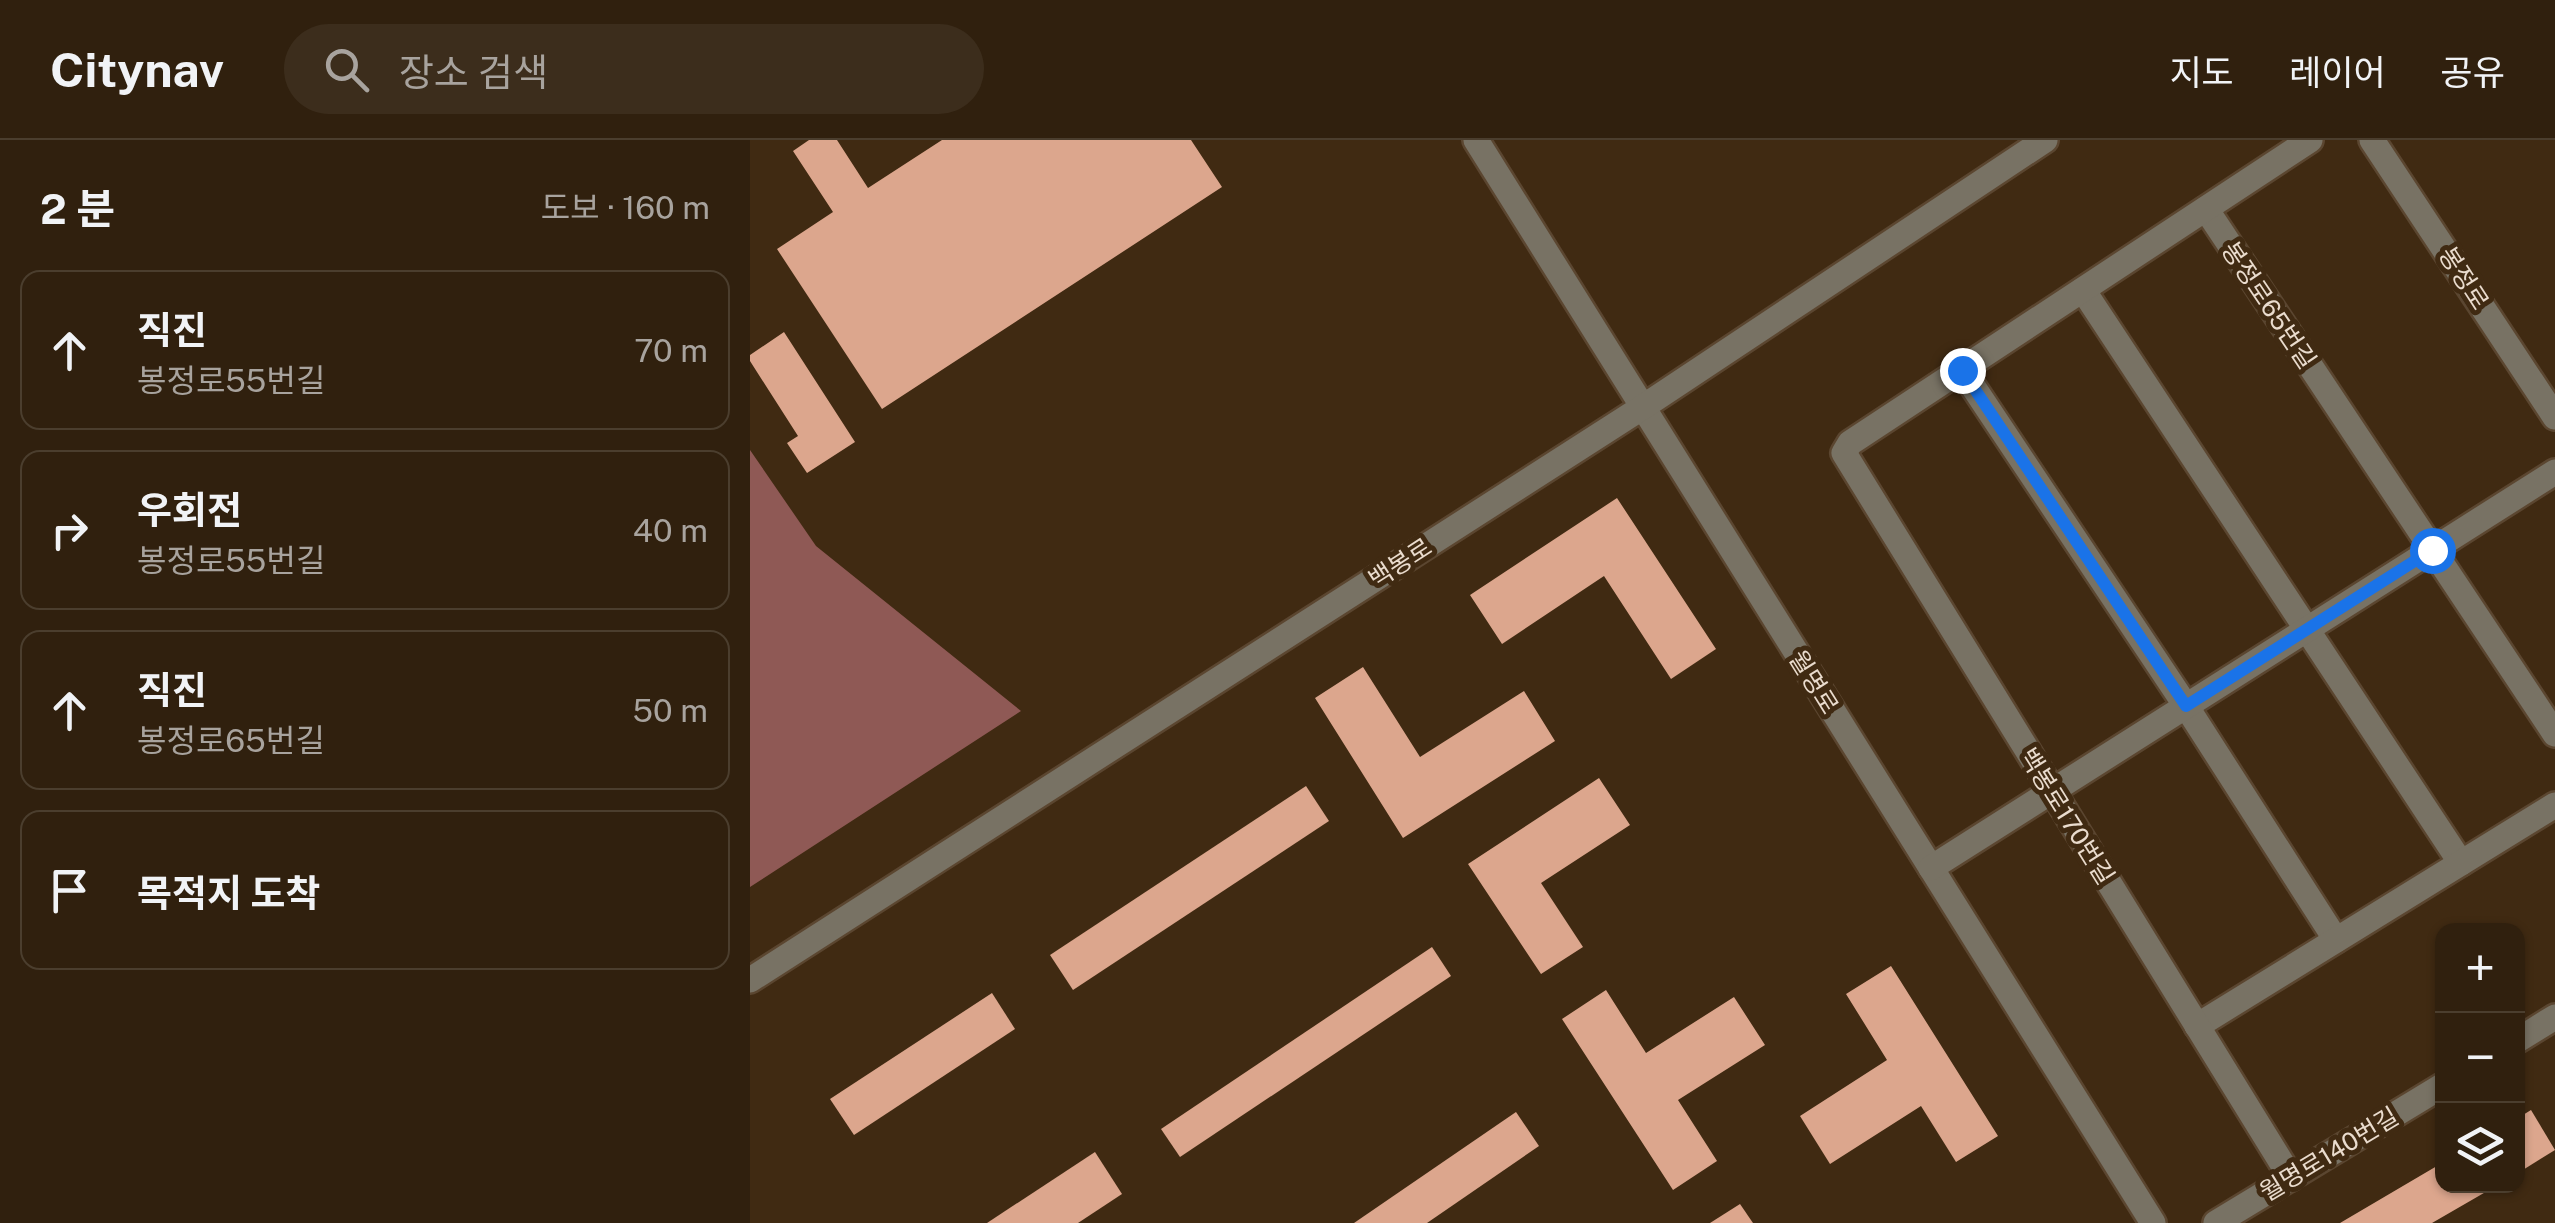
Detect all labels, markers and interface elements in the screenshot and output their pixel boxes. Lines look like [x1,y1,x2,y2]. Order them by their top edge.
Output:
search box [284,24,984,114]
text: Citynav [50,41,224,98]
icon: search [319,42,374,97]
text: 장소 검색 [399,50,548,95]
text: 지도 [2170,52,2234,93]
text: 레이어 [2289,52,2386,93]
text: 공유 [2441,52,2505,93]
text: 2 분 [40,184,115,233]
text: 도보 · 160 m [541,189,710,226]
street label: 봉정로65번길 [2216,236,2322,374]
street label: 봉정로 [2433,241,2495,315]
text: 직진 [137,308,207,353]
icon: ahead [42,323,97,378]
text: 70 m [634,332,708,369]
route end [1940,348,1986,394]
text: 봉정로55번길 [137,362,325,399]
text: 우회전 [137,488,242,533]
icon: right [42,503,97,558]
text: 40 m [633,512,708,549]
route start [2410,528,2456,574]
street label: 백봉로 [1363,532,1437,594]
text: 봉정로55번길 [137,542,325,579]
street label: 월명로 [1783,645,1845,719]
text: 직진 [137,668,207,713]
icon: ahead [42,683,97,738]
text: 50 m [632,692,708,729]
text: 봉정로65번길 [137,722,325,759]
street label: 백봉로170번길 [2013,742,2121,890]
icon: arrive [42,863,97,918]
text: 목적지 도착 [137,871,320,916]
map controls [2435,923,2525,1193]
button: + [2435,923,2525,1013]
button: − [2435,1013,2525,1103]
street label: 월명로140번길 [2254,1101,2404,1207]
button: layers [2435,1103,2525,1193]

